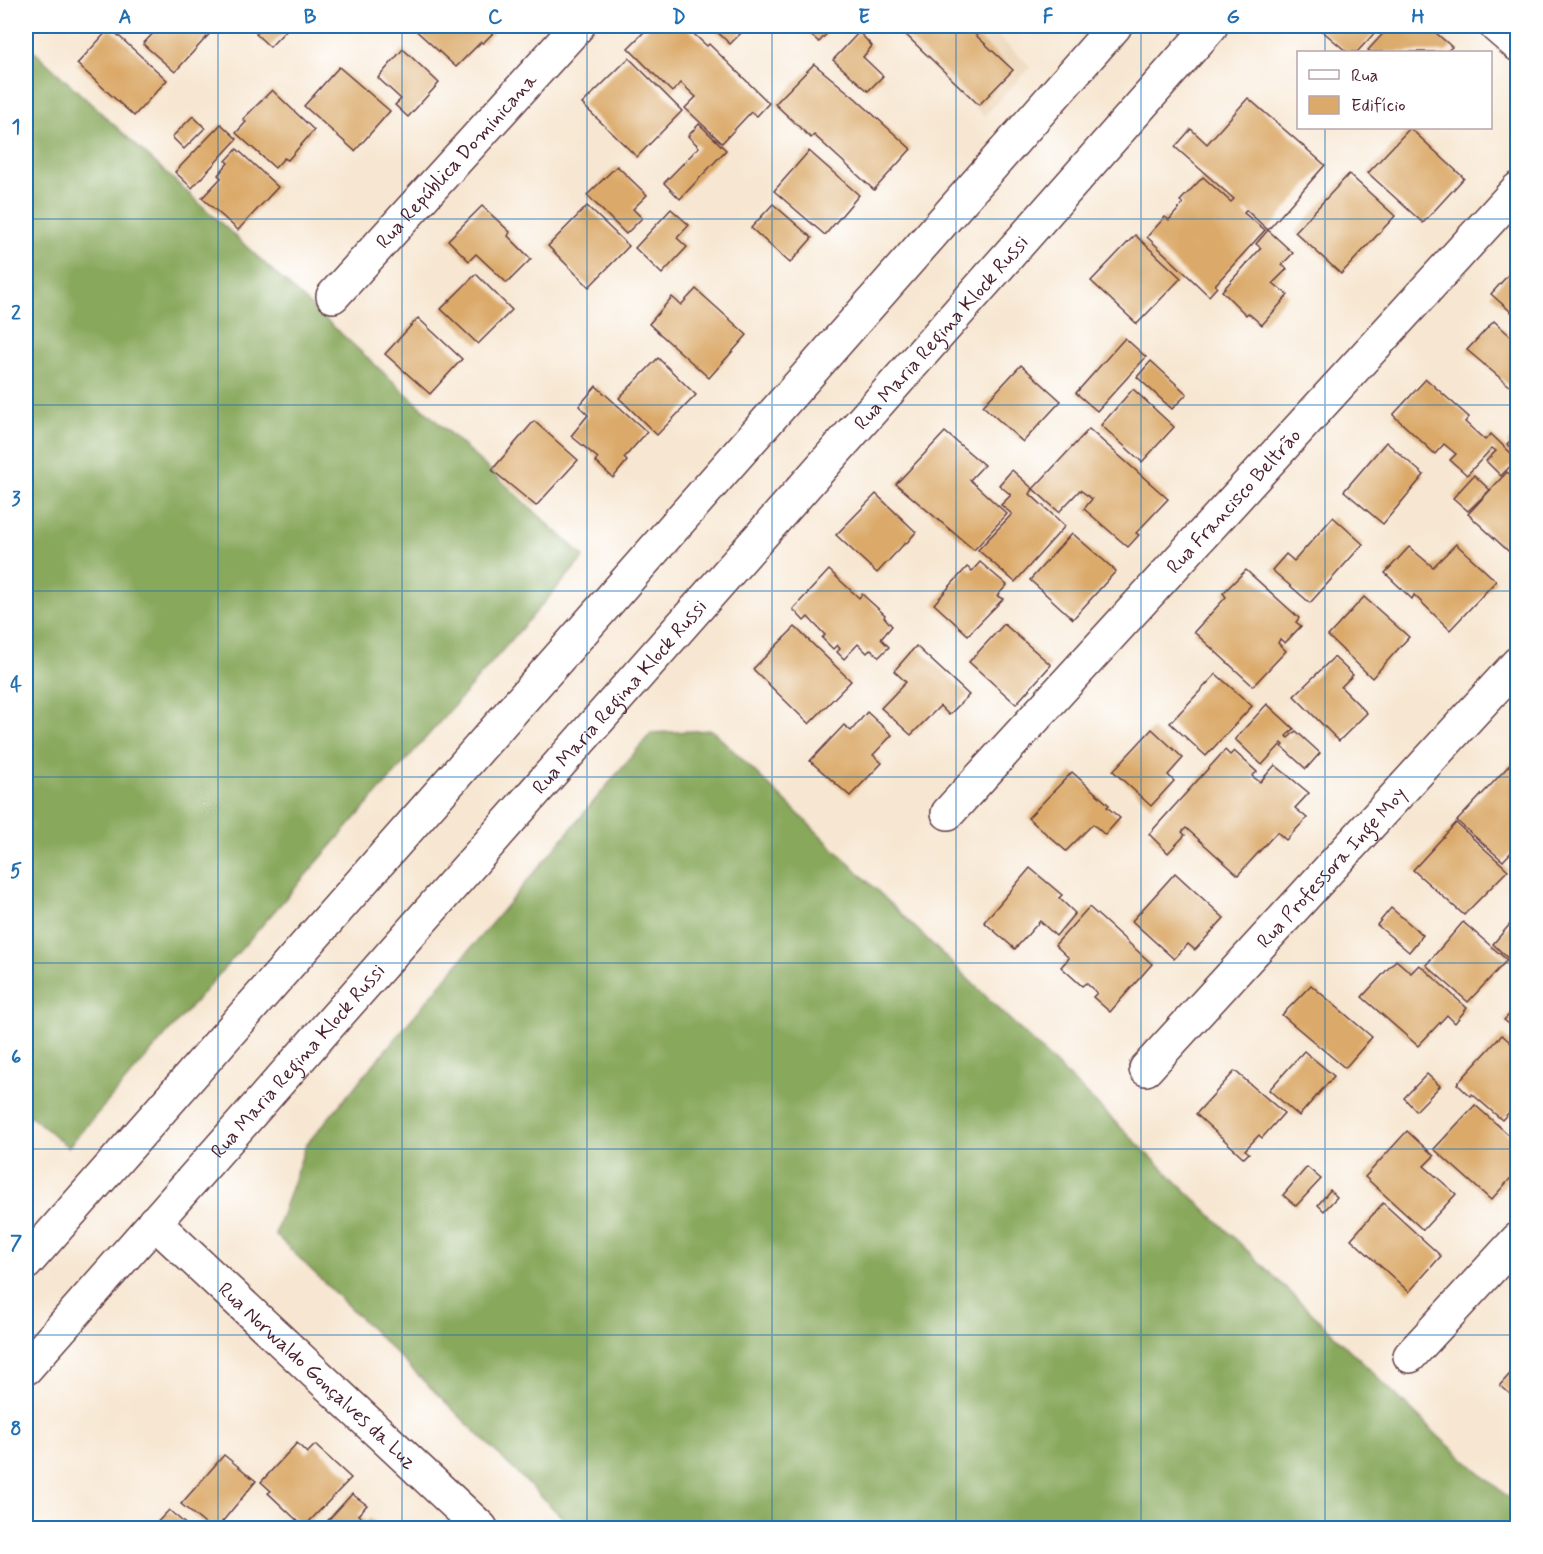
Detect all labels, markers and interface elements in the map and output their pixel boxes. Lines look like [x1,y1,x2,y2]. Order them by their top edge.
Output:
text: A [118,4,132,31]
text: B [304,4,317,31]
text: C [488,4,503,31]
text: D [672,4,686,31]
text: E [858,4,870,31]
text: F [1043,4,1054,31]
text: G [1226,4,1240,31]
text: H [1411,4,1425,31]
legend [1297,51,1492,129]
text: Rua [1351,64,1378,88]
street label: Rua República Dominicana [370,67,544,255]
text: Edifício [1351,94,1406,118]
text: 1 [12,114,20,141]
street label: Rua Maria Regina Klock Russi [849,230,1035,436]
text: 2 [11,300,21,327]
street label: Rua Francisco Beltrão [1161,423,1308,580]
text: 3 [11,486,21,513]
street label: Rua Maria Regina Klock Russi [527,594,714,801]
text: 4 [10,672,22,699]
street label: Rua Professora Inge Moy [1251,781,1413,955]
text: 5 [10,858,22,885]
street label: Rua Maria Regina Klock Russi [205,958,392,1165]
text: 6 [11,1044,21,1071]
text: 7 [10,1230,22,1257]
street label: Rua Norwaldo Gonçalves da Luz [211,1277,422,1476]
text: 8 [10,1416,22,1443]

